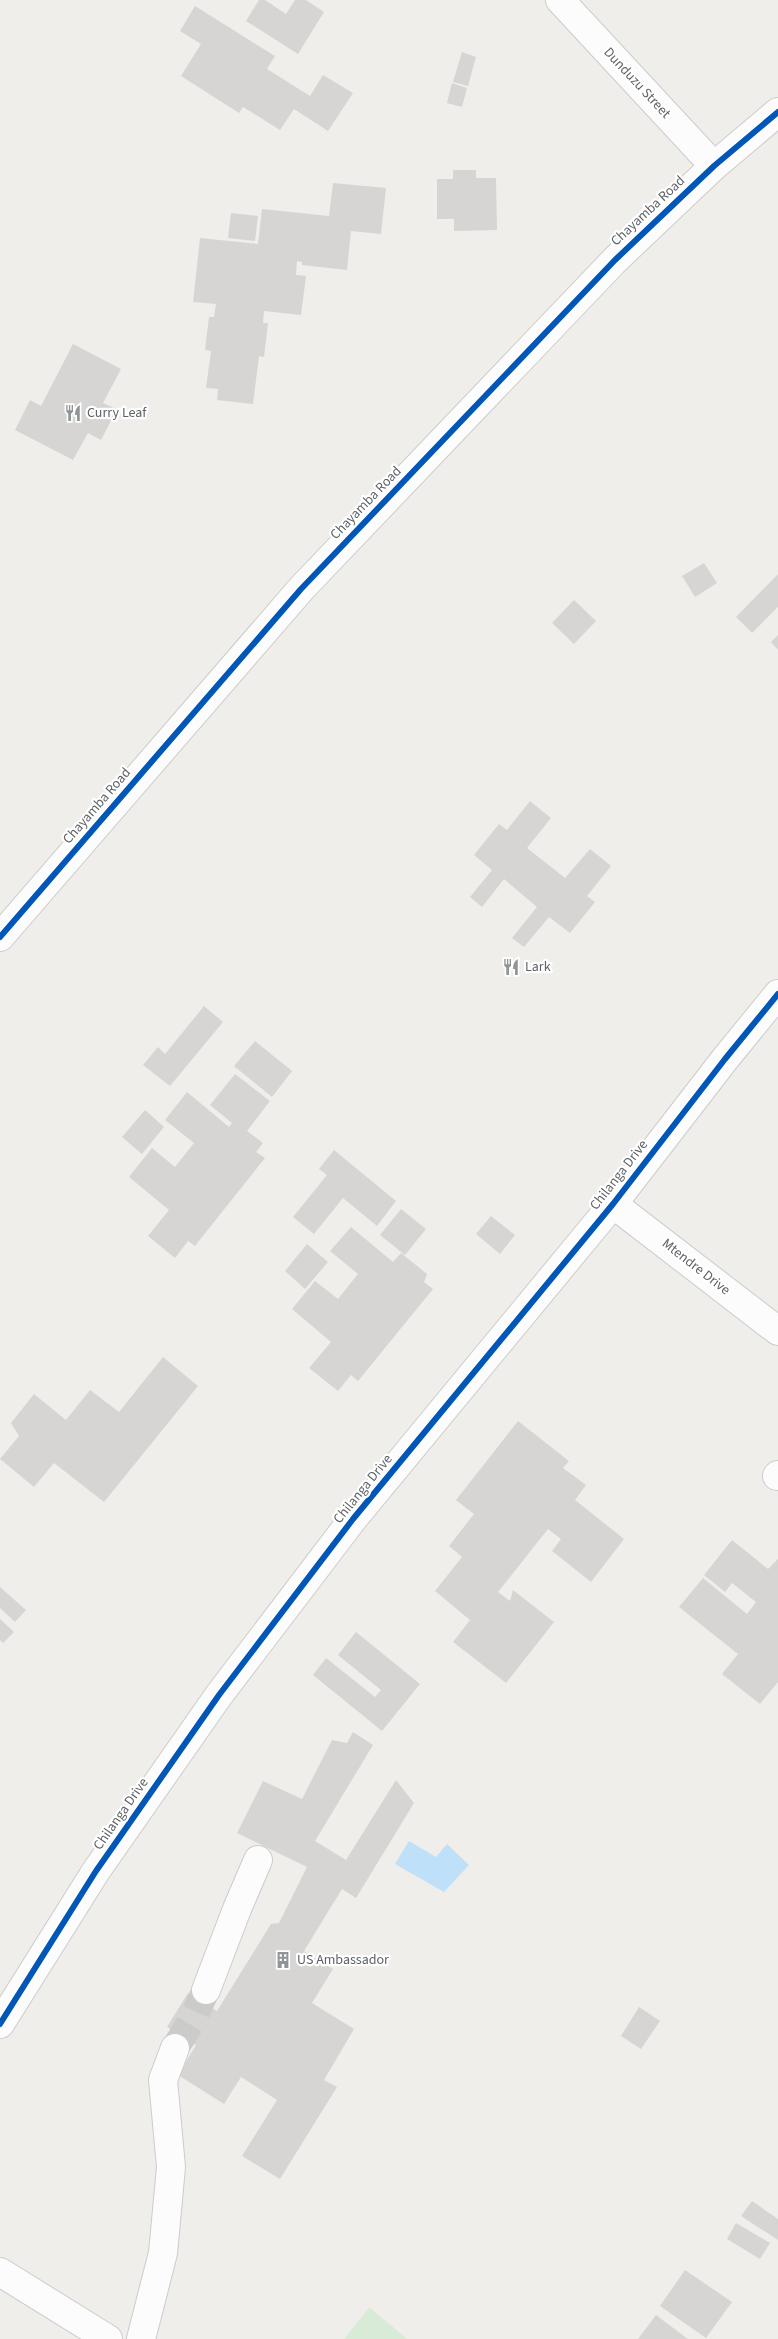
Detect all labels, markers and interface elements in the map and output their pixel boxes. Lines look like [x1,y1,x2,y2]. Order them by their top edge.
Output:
street label: Dunduzu Street [599,43,675,123]
street label: Chayamba Road [606,171,690,251]
restaurant icon: Curry Leaf [63,403,83,423]
place label: Curry Leaf [87,403,147,423]
street label: Chayamba Road [326,462,406,544]
street label: Chayamba Road [58,764,136,848]
restaurant icon: Lark [501,957,521,977]
place label: Lark [525,957,551,977]
street label: Chilanga Drive [585,1136,653,1214]
street label: Mtendre Drive [658,1234,734,1300]
street label: Chilanga Drive [329,1450,397,1528]
street label: Chilanga Drive [89,1774,153,1854]
building icon: US Ambassador [273,1950,293,1970]
place label: US Ambassador [297,1950,389,1970]

